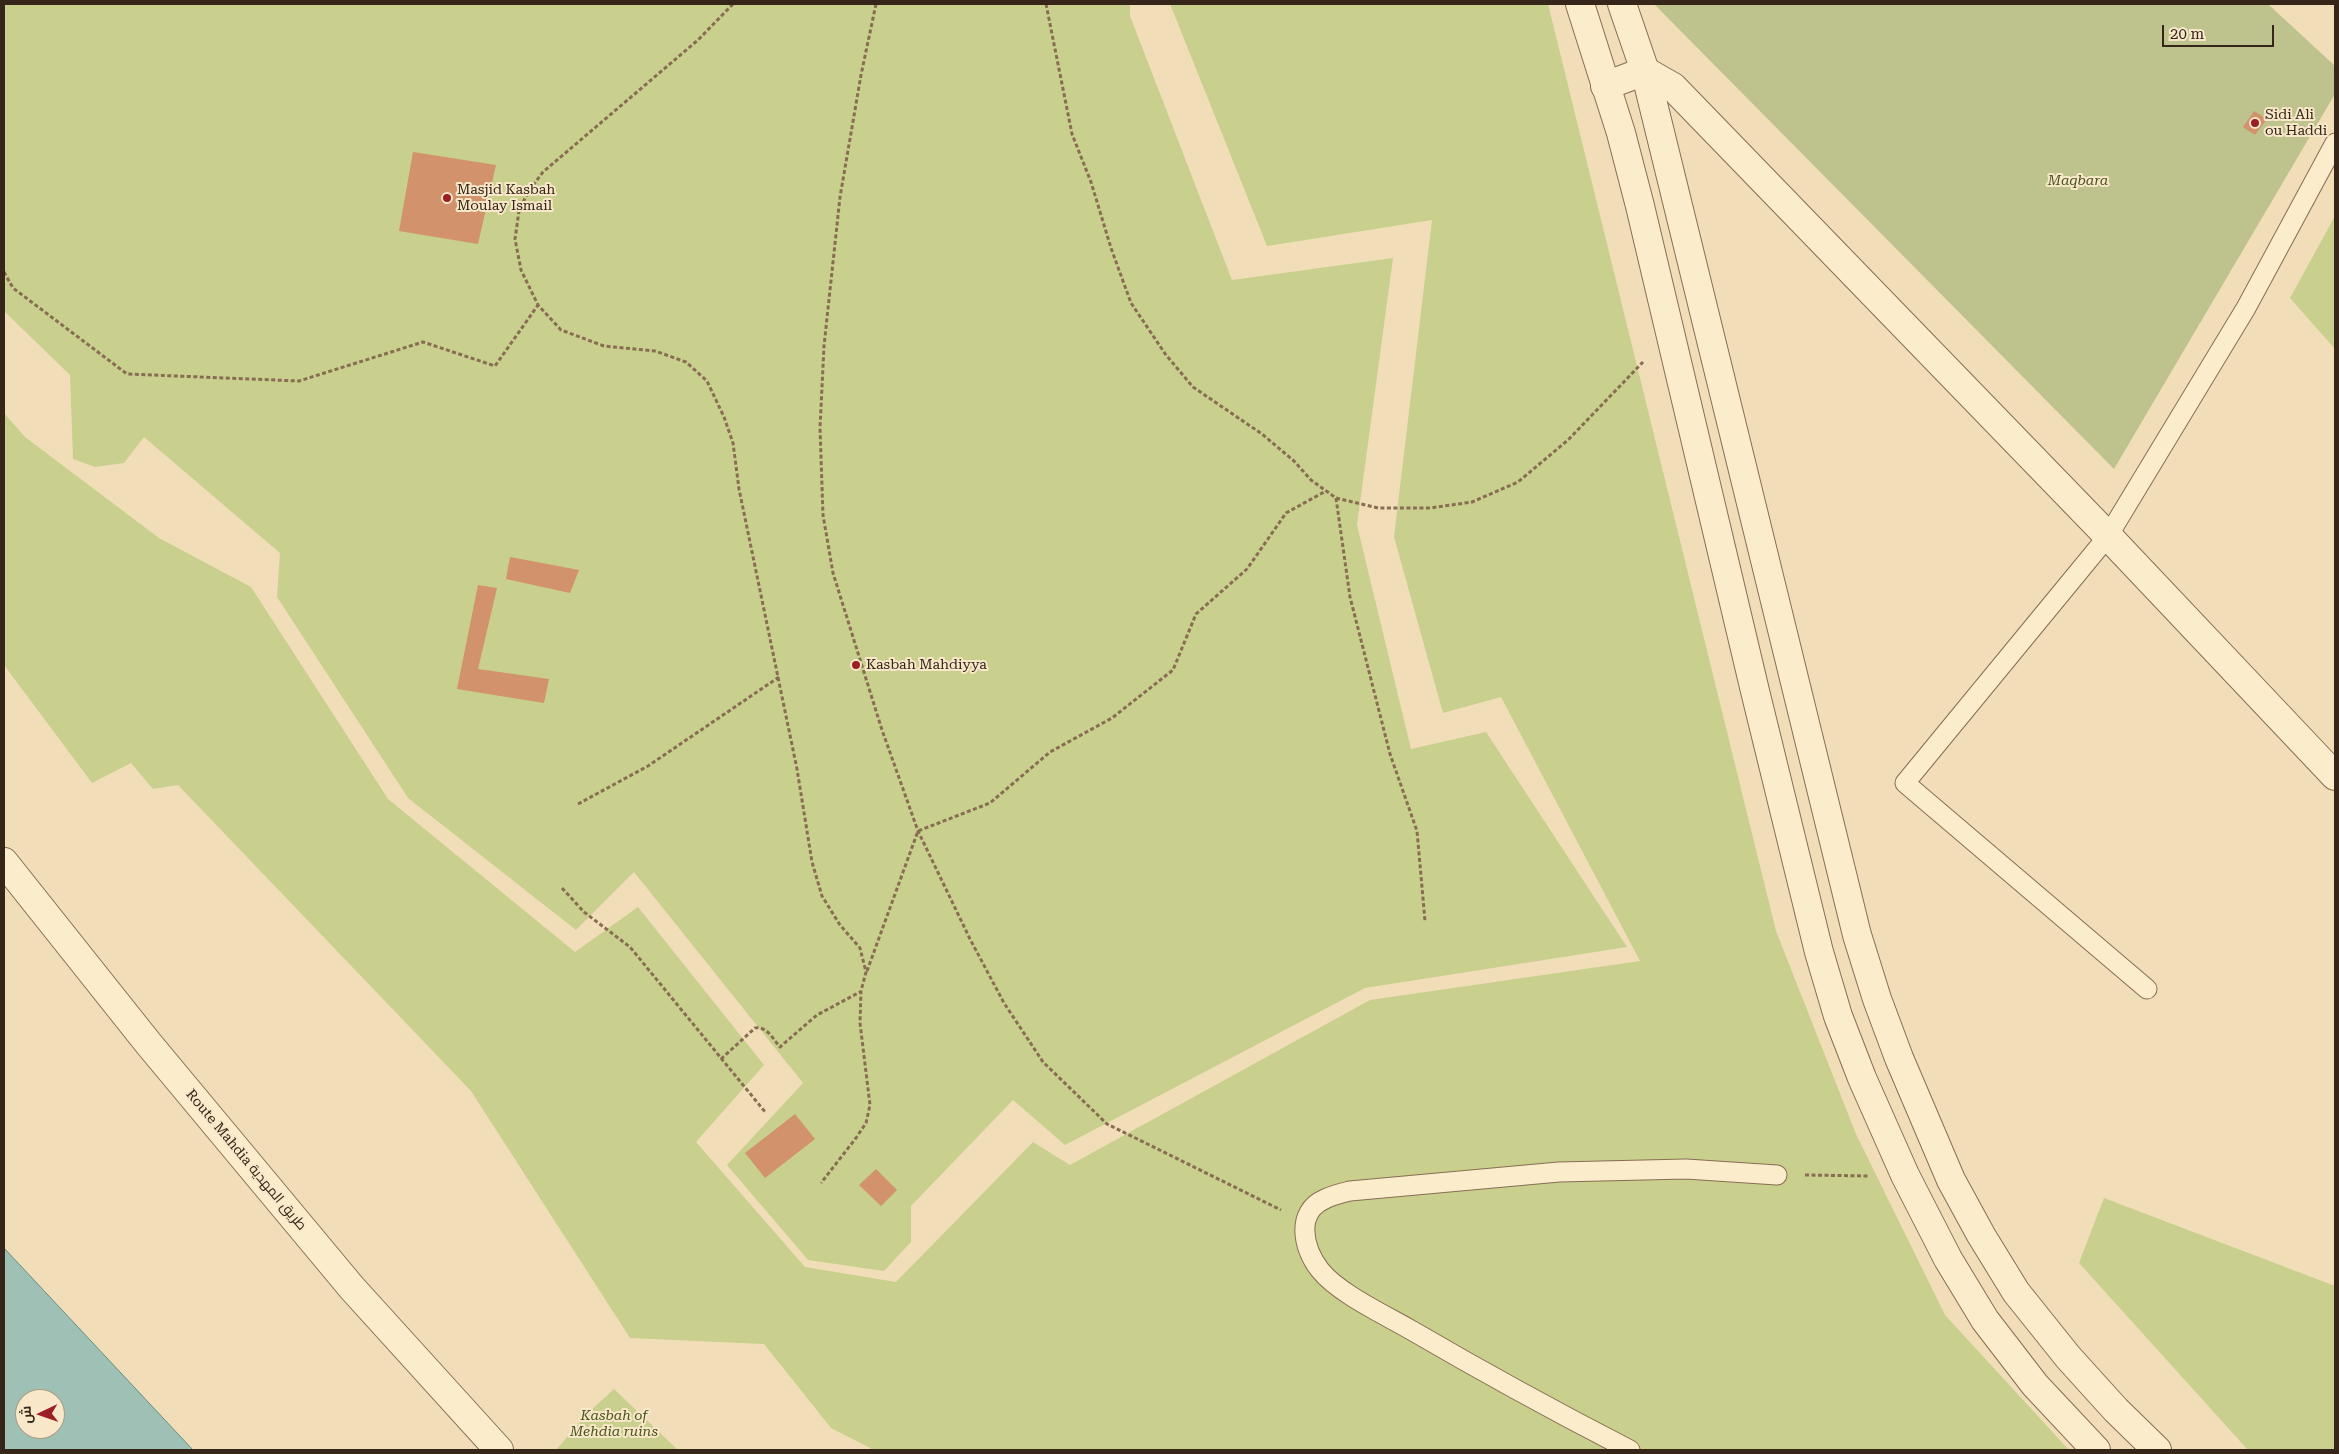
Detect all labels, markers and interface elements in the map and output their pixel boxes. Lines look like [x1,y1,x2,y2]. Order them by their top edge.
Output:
scale bar [2164,15,2276,47]
text: 20 m [2170,25,2204,43]
place label: Sidi Ali ou Haddi [2265,107,2327,140]
marker: Sidi Ali ou Haddi [2249,117,2261,129]
park label: Maqbara [2048,173,2108,189]
place label: Masjid Kasbah Moulay Ismail [457,182,555,214]
marker: Masjid Kasbah Moulay Ismail [441,192,453,204]
place label: Kasbah Mahdiyya [866,657,987,673]
marker: Kasbah Mahdiyya [850,659,862,671]
street label: Route Mahdia طريق المهدية [182,1086,310,1234]
north arrow [15,1389,65,1439]
text: ش [18,1405,34,1424]
park label: Kasbah of Mehdia ruins [570,1408,658,1440]

